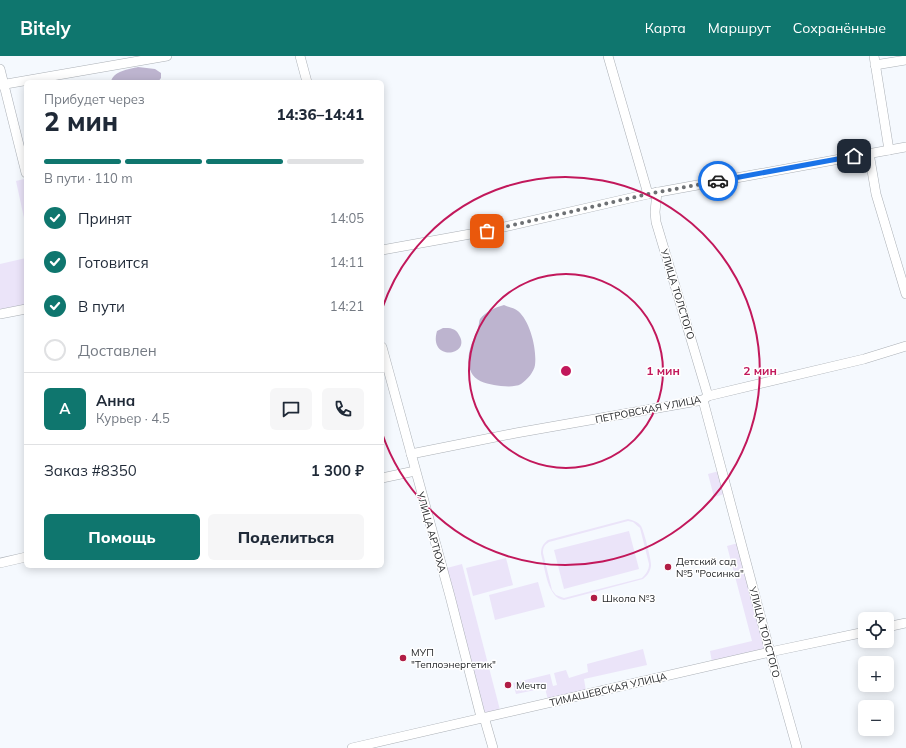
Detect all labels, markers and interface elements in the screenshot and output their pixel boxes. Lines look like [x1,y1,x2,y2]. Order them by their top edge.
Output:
text: Bitely [20,16,71,40]
text: Карта [645,19,686,37]
text: Маршрут [708,19,771,37]
text: Сохранённые [793,19,886,37]
text: Прибудет через [44,91,145,107]
text: 2 мин [44,105,118,138]
text: 14:36–14:41 [277,105,364,124]
pin [837,139,871,173]
icon: home [843,145,865,167]
courier [698,161,738,201]
text: В пути · 110 m [44,170,133,186]
icon: car [707,170,729,192]
icon: check [44,207,66,229]
text: Принят [78,209,132,228]
text: 14:05 [330,210,364,226]
pin [470,214,504,248]
icon: bag [476,220,498,242]
street label: УЛИЦА ТОЛСТОГО [657,246,698,341]
icon: check [44,251,66,273]
text: Готовится [78,253,149,272]
text: 14:11 [330,254,364,270]
icon: check [44,295,66,317]
text: В пути [78,297,125,316]
text: 14:21 [330,298,364,314]
text: Доставлен [78,341,157,360]
text: 1 мин [646,363,680,378]
text: 2 мин [743,363,777,378]
centre of rings [559,364,573,378]
button: chat [270,388,312,430]
button: phone [322,388,364,430]
text: Анна [96,391,135,410]
street label: ПЕТРОВСКАЯ УЛИЦА [594,393,703,426]
text: А [59,399,71,418]
text: Курьер · 4.5 [96,410,170,426]
text: Заказ #8350 [44,461,137,480]
text: 1 300 ₽ [311,461,364,480]
street label: УЛИЦА АРТЮХА [414,489,449,575]
button: Помощь [44,514,200,560]
button: Поделиться [208,514,364,560]
place label: Детский сад №5 "Росинка" [676,555,744,580]
marker: Детский сад №5 "Росинка" [663,562,673,572]
street label: УЛИЦА ТОЛСТОГО [746,584,783,679]
place label: Школа №3 [602,592,655,605]
marker: Школа №3 [589,593,599,603]
map controls [858,612,894,736]
button: locate [858,612,894,648]
place label: МУП "Теплоэнергетик" [411,646,496,671]
marker: МУП "Теплоэнергетик" [398,653,408,663]
button: + [858,656,894,692]
street label: ТИМАШЕВСКАЯ УЛИЦА [548,669,669,709]
place label: Мечта [516,679,546,692]
marker: Мечта [503,680,513,690]
button: − [858,700,894,736]

